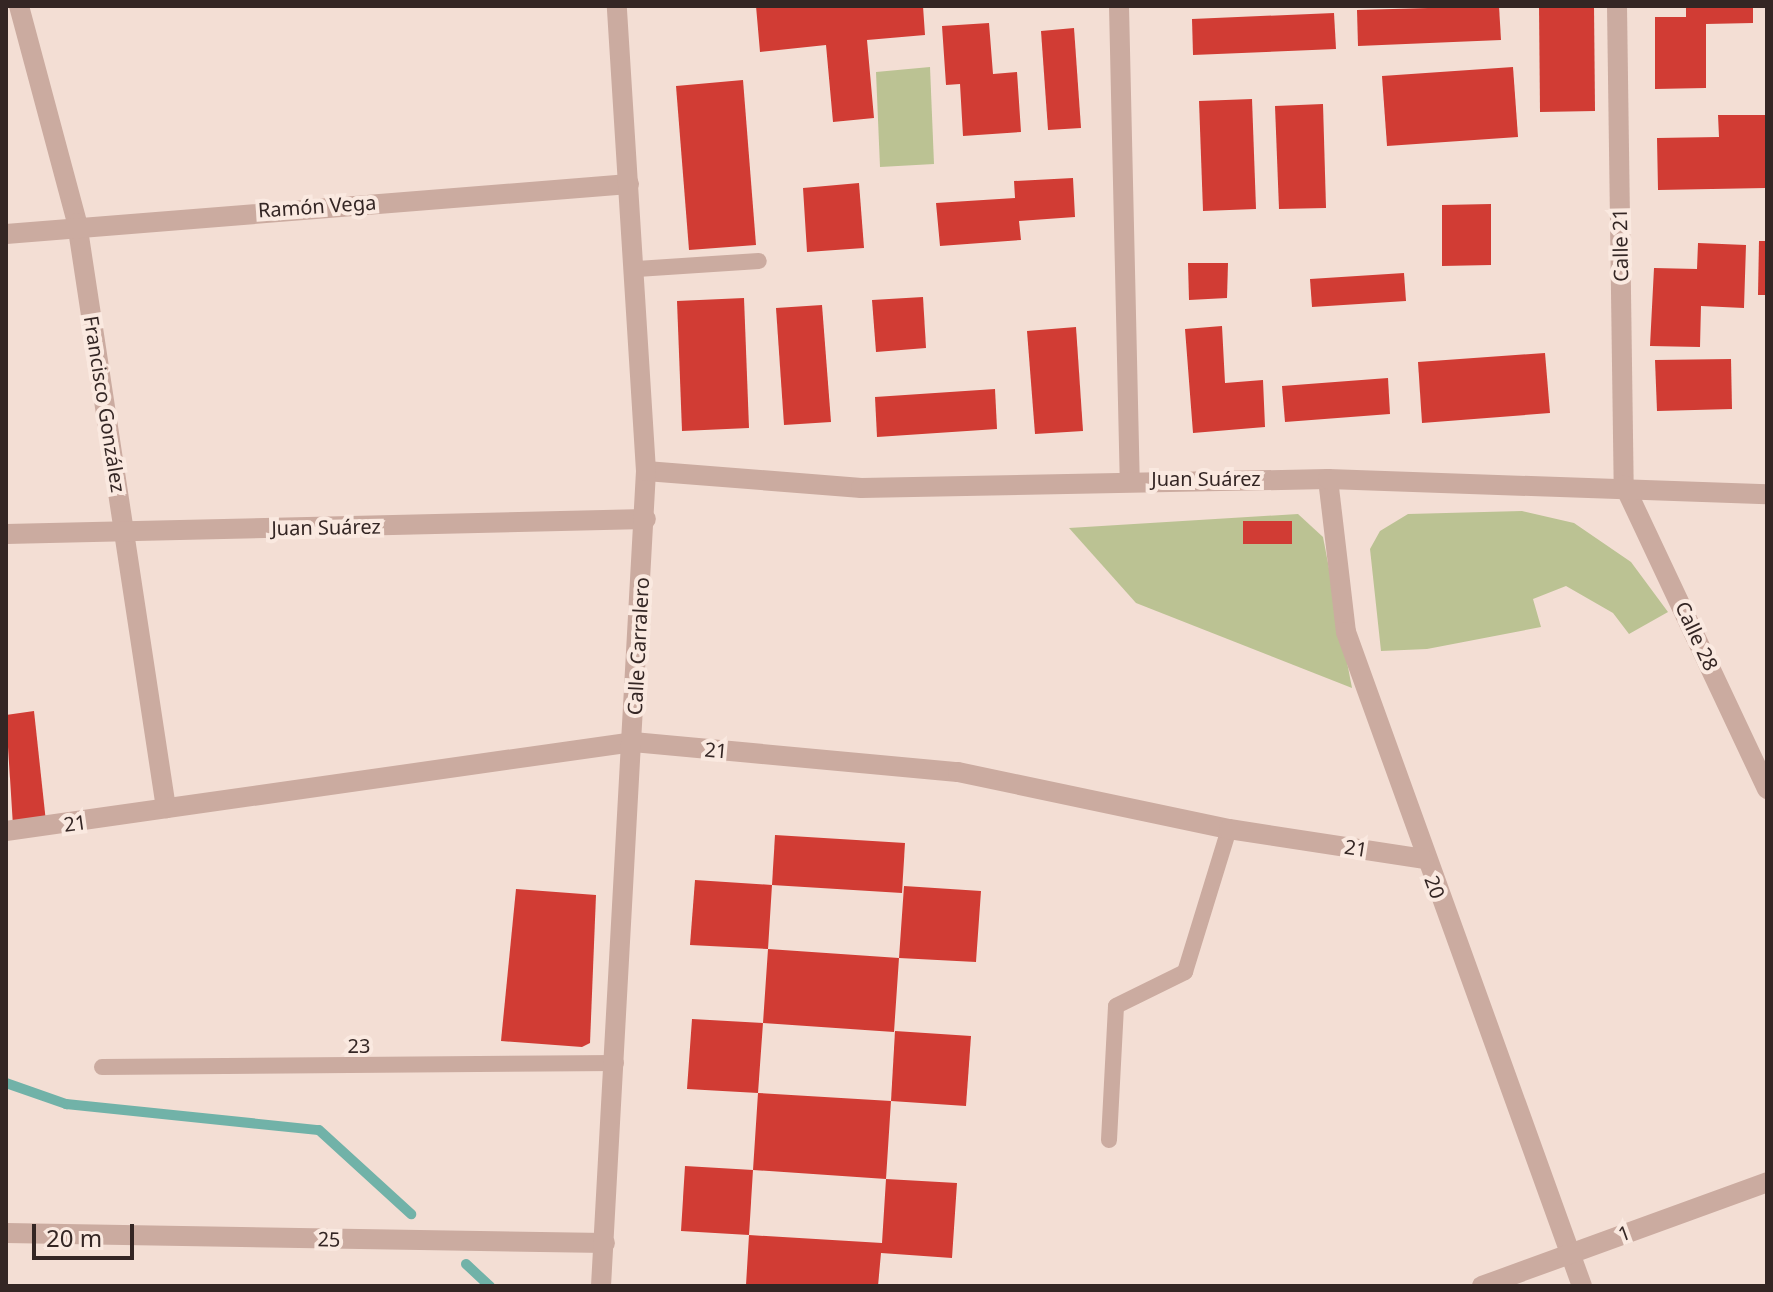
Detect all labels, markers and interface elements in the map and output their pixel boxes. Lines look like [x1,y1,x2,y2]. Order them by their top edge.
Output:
street label: Ramón Vega [257,190,377,222]
street label: Calle 21 [1607,208,1633,282]
street label: Francisco González [79,314,131,494]
street label: Juan Suárez [1151,466,1261,490]
street label: Juan Suárez [271,514,381,540]
street label: Calle Carralero [622,576,654,716]
street label: Calle 28 [1671,598,1723,674]
street label: 21 [704,737,728,763]
street label: 21 [62,810,88,836]
street label: 21 [1343,834,1369,862]
street label: 20 [1420,872,1450,902]
street label: 23 [348,1033,370,1057]
scale bar [36,1208,138,1258]
street label: 1 [1615,1220,1633,1246]
text: 20 m [46,1221,102,1254]
street label: 25 [317,1227,341,1251]

